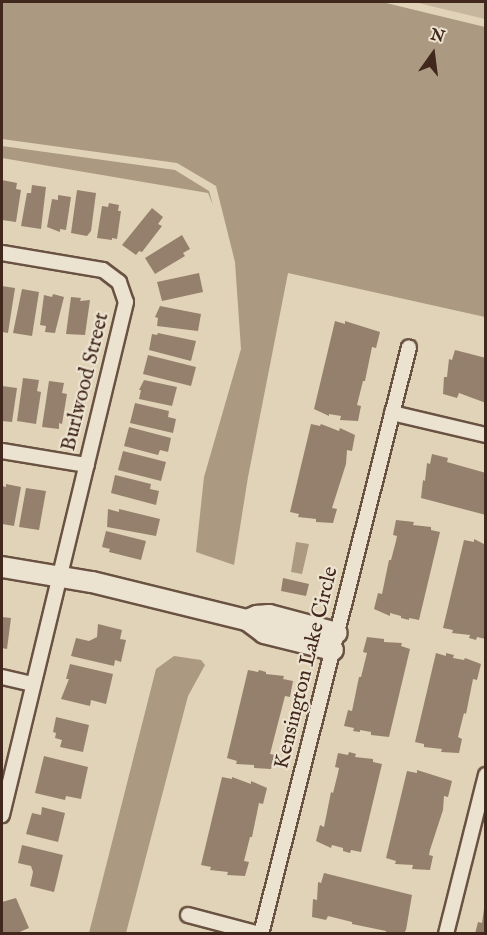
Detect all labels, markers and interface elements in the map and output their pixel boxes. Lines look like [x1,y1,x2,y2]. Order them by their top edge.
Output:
north arrow [403,24,463,84]
text: N [428,25,446,48]
street label: Burlwood Street [57,310,115,454]
street label: Kensington Lake Circle [270,564,344,772]

